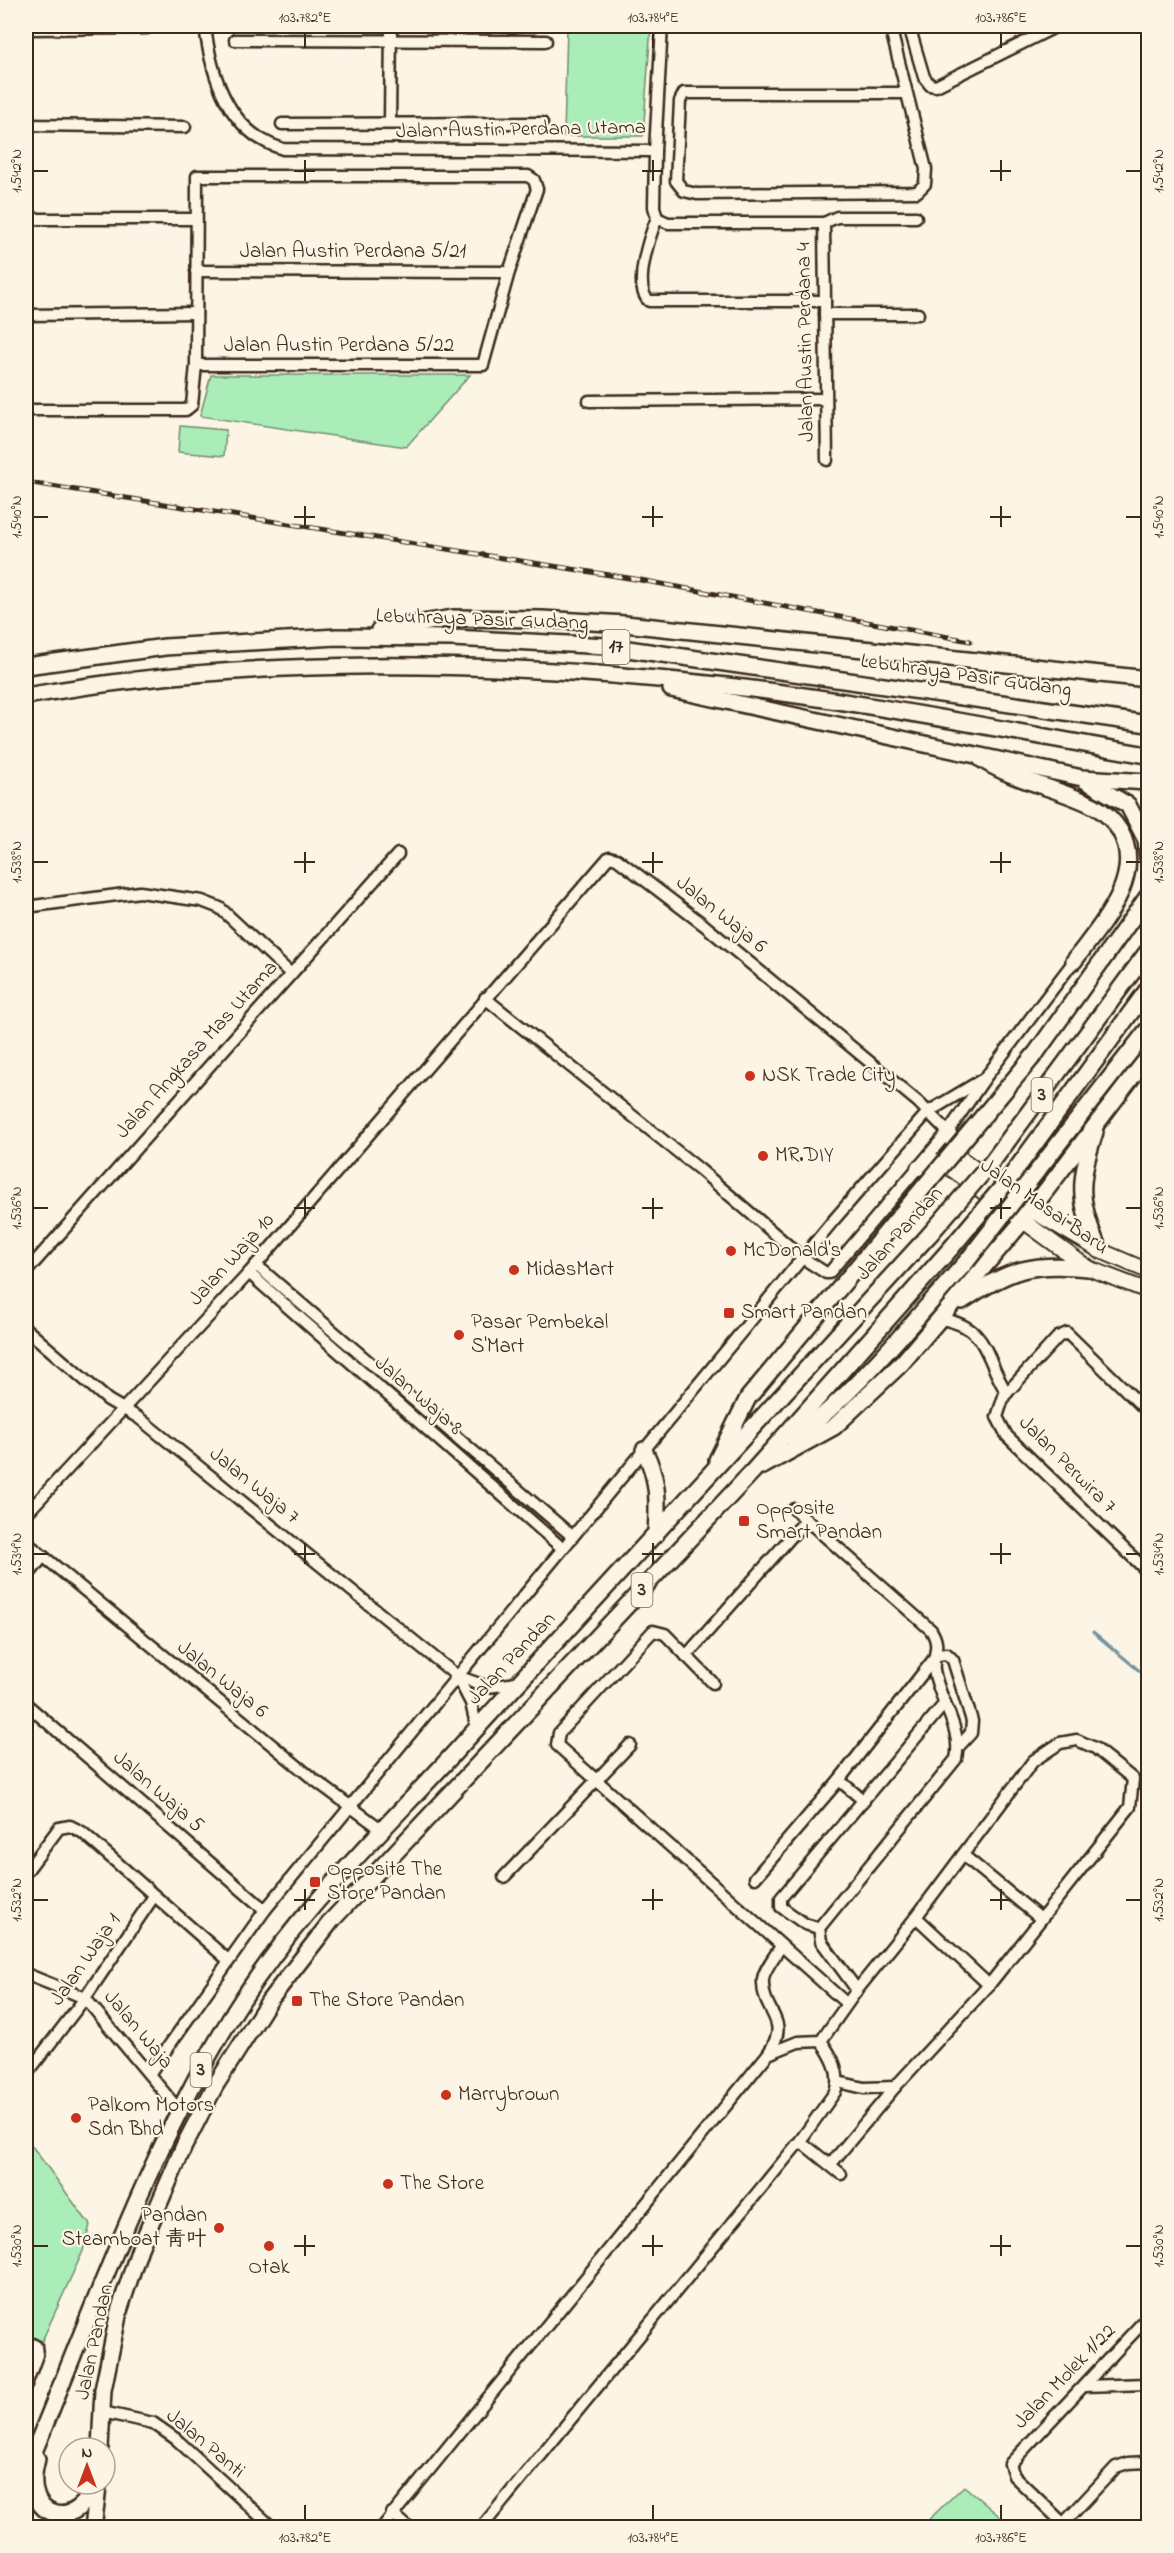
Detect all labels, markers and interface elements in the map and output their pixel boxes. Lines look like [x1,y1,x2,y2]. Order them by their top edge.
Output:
text: 103.782°E [279,7,331,29]
text: 103.784°E [627,7,679,29]
text: 103.786°E [975,7,1027,29]
street label: Jalan Austin Perdana Utama [396,113,646,147]
text: 1.542°N [6,149,28,193]
text: 1.542°N [1148,149,1170,193]
street label: Jalan Austin Perdana 5/21 [240,237,467,267]
street label: Jalan Austin Perdana 4 [789,242,823,442]
street label: Jalan Austin Perdana 5/22 [224,331,454,361]
text: 1.540°N [6,495,28,539]
text: 1.540°N [1148,495,1170,539]
street label: Lebuhraya Pasir Gudang [375,601,589,641]
road number: 17 [602,630,630,664]
street label: Lebuhraya Pasir Gudang [858,646,1073,708]
text: 1.538°N [6,841,28,883]
text: 1.538°N [1148,841,1170,883]
street label: Jalan Waja 6 [669,869,773,961]
street label: Jalan Angkasa Mas Utama [109,954,287,1147]
place label: NSK Trade City [762,1061,895,1093]
marker: NSK Trade City [743,1069,757,1083]
road number: 3 [1032,1078,1052,1112]
place label: MR.DIY [775,1141,834,1171]
marker: MR.DIY [756,1149,770,1163]
street label: Jalan Masai Baru [973,1151,1115,1263]
street label: Jalan Pandan [849,1180,951,1288]
text: 1.536°N [6,1186,28,1230]
text: 1.536°N [1148,1186,1170,1230]
street label: Jalan Waja 10 [182,1207,282,1313]
place label: McDonald's [743,1236,841,1266]
marker: McDonald's [724,1244,738,1258]
place label: MidasMart [526,1255,614,1285]
marker: MidasMart [507,1263,521,1277]
place label: Smart Pandan [741,1298,867,1328]
marker: Smart Pandan [722,1306,736,1320]
place label: Pasar Pembekal S'Mart [471,1308,608,1362]
marker: Pasar Pembekal S'Mart [452,1328,466,1342]
street label: Jalan Waja 8 [367,1349,469,1443]
street label: Jalan Perwira 7 [1011,1409,1123,1521]
street label: Jalan Waja 7 [202,1440,306,1532]
place label: Opposite Smart Pandan [756,1494,882,1548]
marker: Opposite Smart Pandan [737,1514,751,1528]
text: 1.534°N [6,1533,28,1575]
text: 1.534°N [1148,1533,1170,1575]
road number: 3 [632,1573,652,1607]
street label: Jalan Pandan [461,1606,563,1712]
street label: Jalan Waja 6 [170,1634,274,1726]
street label: Jalan Waja 5 [106,1744,210,1840]
place label: Opposite The Store Pandan [327,1855,446,1909]
marker: Opposite The Store Pandan [308,1875,322,1889]
text: 1.532°N [6,1878,28,1922]
text: 1.532°N [1148,1878,1170,1922]
street label: Jalan Waja 1 [43,1907,129,2012]
street label: Jalan Waja [96,1984,180,2076]
place label: The Store Pandan [309,1986,464,2016]
marker: The Store Pandan [290,1994,304,2008]
road number: 3 [190,2053,212,2087]
place label: Marrybrown [458,2080,559,2112]
marker: Marrybrown [439,2088,453,2102]
place label: Palkom Motors Sdn Bhd [88,2091,214,2145]
marker: Palkom Motors Sdn Bhd [69,2111,83,2125]
place label: The Store [400,2169,485,2199]
marker: The Store [381,2177,395,2191]
place label: Pandan Steamboat 青叶 [62,2201,207,2255]
marker: Pandan Steamboat 青叶 [212,2221,226,2235]
text: 1.530°N [6,2224,28,2268]
text: 1.530°N [1148,2224,1170,2268]
marker: Otak [262,2239,276,2253]
place label: Otak [248,2253,290,2283]
street label: Jalan Pandan [68,2281,122,2403]
street label: Jalan Molek 1/22 [1007,2317,1123,2437]
street label: Jalan Panti [159,2402,251,2486]
north arrow [57,2436,117,2496]
text: N [82,2441,93,2465]
text: 103.782°E [279,2527,331,2549]
text: 103.784°E [627,2527,679,2549]
text: 103.786°E [975,2527,1027,2549]

